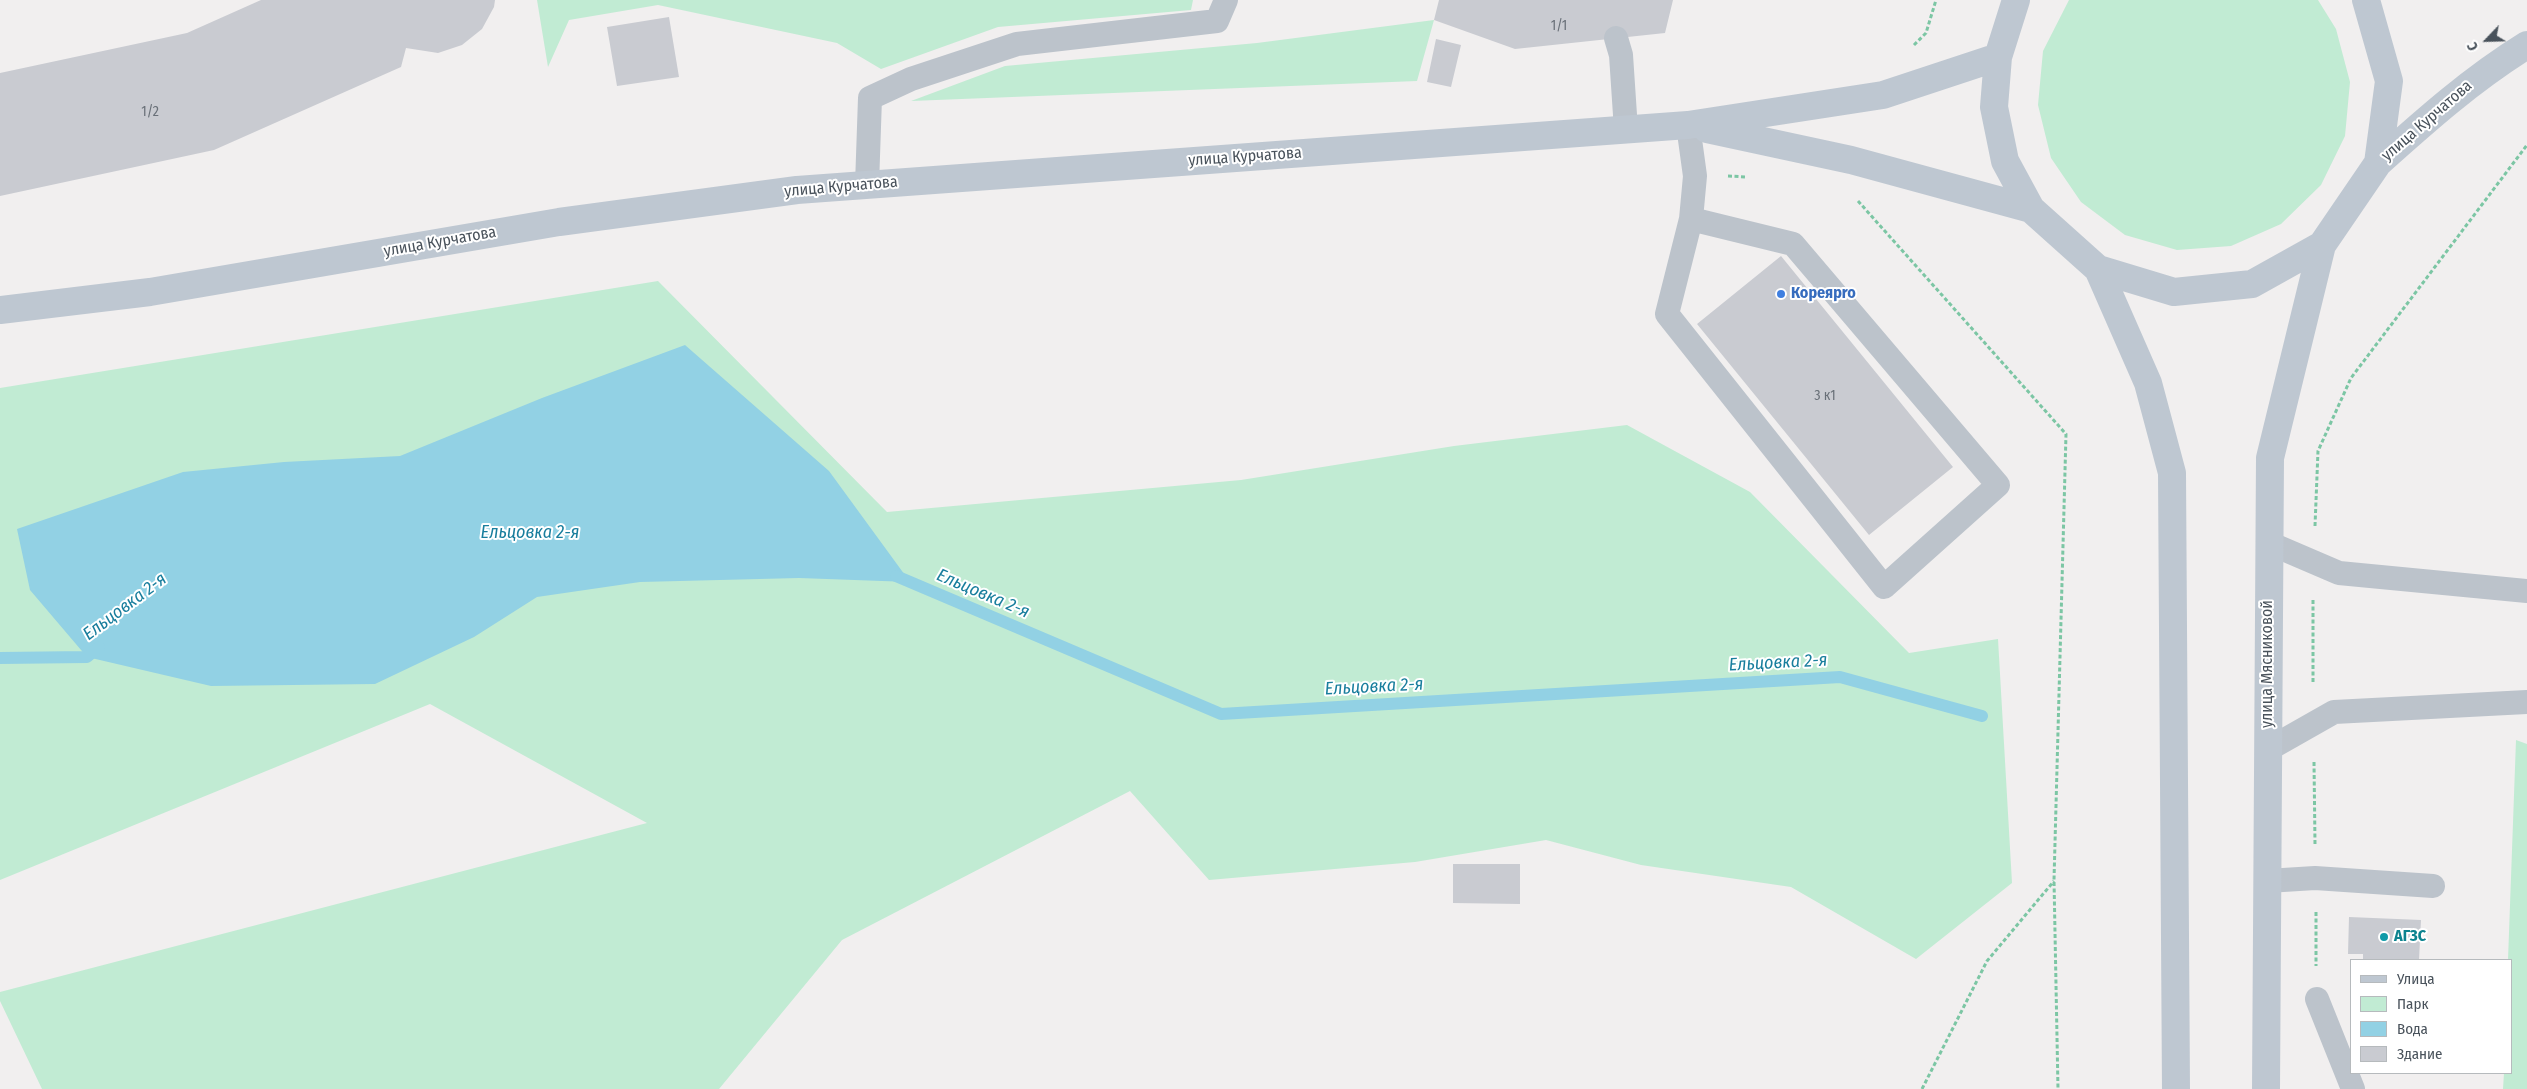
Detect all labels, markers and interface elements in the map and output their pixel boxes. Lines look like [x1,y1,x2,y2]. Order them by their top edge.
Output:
north arrow [2462,15,2512,65]
house number: 1/1 [1551,18,1567,34]
text: С [2464,39,2482,53]
street label: улица Курчатова [2378,77,2476,165]
house number: 1/2 [141,104,159,120]
street label: улица Курчатова [1188,143,1302,171]
street label: улица Курчатова [784,172,898,202]
street label: улица Курчатова [382,223,498,261]
place label: Кореяpro [1791,284,1856,304]
marker: Кореяpro [1775,288,1787,300]
house number: 3 к1 [1814,388,1836,404]
water label: Ельцовка 2-я [481,522,579,544]
water label: Ельцовка 2-я [933,565,1033,623]
water label: Ельцовка 2-я [79,569,171,645]
street label: улица Мясниковой [2258,600,2278,728]
water label: Ельцовка 2-я [1728,650,1828,676]
water label: Ельцовка 2-я [1324,674,1424,700]
place label: АГЗС [2394,927,2426,947]
marker: АГЗС [2378,931,2390,943]
legend [2350,959,2512,1074]
text: Улица [2397,970,2435,988]
text: Парк [2397,995,2428,1013]
text: Вода [2397,1020,2428,1038]
text: Здание [2397,1045,2443,1063]

